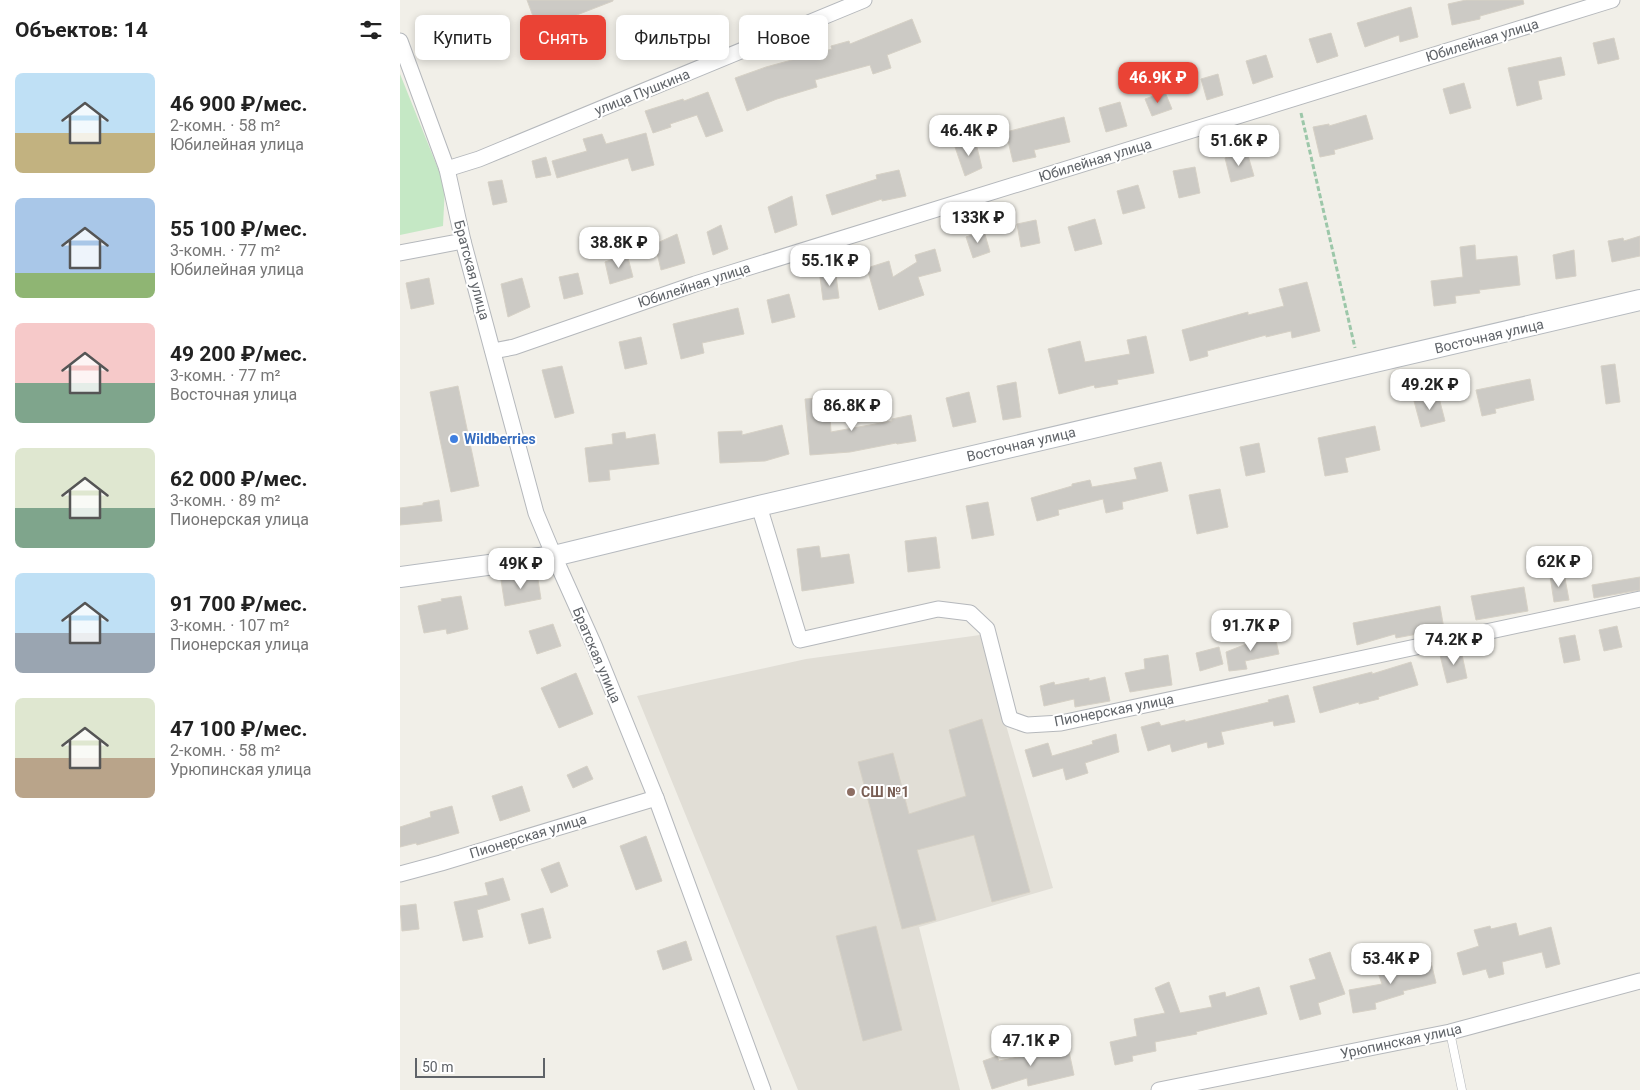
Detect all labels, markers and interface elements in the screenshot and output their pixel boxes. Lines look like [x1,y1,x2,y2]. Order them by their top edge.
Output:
chip: Купить [415,15,510,60]
chip: Снять [520,15,606,60]
chip: Фильтры [616,15,729,60]
chip: Новое [739,15,828,60]
street label: Юбилейная улица [1424,15,1540,65]
icon: filters [357,16,385,44]
text: Объектов: 14 [15,18,148,42]
pin: 46.9K ₽ [1112,62,1204,104]
street label: улица Пушкина [592,66,692,118]
text: 46.9K ₽ [1129,68,1187,87]
text: 46 900 ₽/мес. [170,92,308,116]
icon: home [55,93,115,153]
pin: 46.4K ₽ [923,114,1015,157]
text: 2-комн. · 58 m² [170,116,280,135]
text: 46.4K ₽ [940,121,998,140]
pin: 51.6K ₽ [1193,124,1285,167]
text: 51.6K ₽ [1210,131,1268,150]
text: Юбилейная улица [170,135,304,154]
street label: Юбилейная улица [1037,135,1153,185]
pin: 133K ₽ [937,202,1019,244]
text: 133K ₽ [952,208,1004,227]
text: 55 100 ₽/мес. [170,217,308,241]
icon: home [55,218,115,278]
street label: Братская улица [451,218,493,322]
pin: 38.8K ₽ [573,226,665,269]
text: 38.8K ₽ [590,233,648,252]
text: 3-комн. · 77 m² [170,241,280,260]
pin: 55.1K ₽ [784,244,876,287]
text: 55.1K ₽ [801,251,859,270]
street label: Юбилейная улица [636,259,752,311]
text: Юбилейная улица [170,260,304,279]
street label: Восточная улица [1433,316,1545,356]
text: 49 200 ₽/мес. [170,342,308,366]
icon: home [55,343,115,403]
text: 3-комн. · 77 m² [170,366,280,385]
pin: 49.2K ₽ [1384,368,1476,411]
text: 49.2K ₽ [1401,375,1459,394]
text: Восточная улица [170,385,297,404]
pin: 86.8K ₽ [806,390,898,432]
text: 86.8K ₽ [823,396,881,415]
street label: Восточная улица [965,424,1077,464]
place label: Wildberries [464,431,536,447]
marker: Wildberries [448,433,460,445]
text: 62 000 ₽/мес. [170,467,308,491]
icon: home [55,468,115,528]
text: 3-комн. · 89 m² [170,491,280,510]
text: Пионерская улица [170,510,309,529]
pin: 62K ₽ [1524,546,1594,588]
pin: 49K ₽ [486,548,556,590]
text: 62K ₽ [1537,552,1581,571]
text: 49K ₽ [499,554,543,573]
text: 91 700 ₽/мес. [170,592,308,616]
icon: home [55,593,115,653]
street label: Братская улица [570,605,624,705]
pin: 91.7K ₽ [1205,610,1297,652]
text: 3-комн. · 107 m² [170,616,289,635]
text: 91.7K ₽ [1222,616,1280,635]
pin: 74.2K ₽ [1408,624,1500,666]
text: 74.2K ₽ [1425,630,1483,649]
text: Пионерская улица [170,635,309,654]
street label: Пионерская улица [1053,691,1175,729]
text: 47 100 ₽/мес. [170,717,308,741]
icon: home [55,718,115,778]
text: 2-комн. · 58 m² [170,741,280,760]
text: Урюпинская улица [170,760,311,779]
place label: СШ №1 [861,784,909,800]
marker: СШ №1 [845,786,857,798]
street label: Пионерская улица [468,811,588,861]
pin: 53.4K ₽ [1345,942,1437,985]
text: 53.4K ₽ [1362,949,1420,968]
street label: Урюпинская улица [1339,1020,1463,1062]
pin: 47.1K ₽ [985,1024,1077,1067]
text: 47.1K ₽ [1002,1031,1060,1050]
scale bar [415,1055,545,1078]
text: 50 m [422,1059,454,1075]

